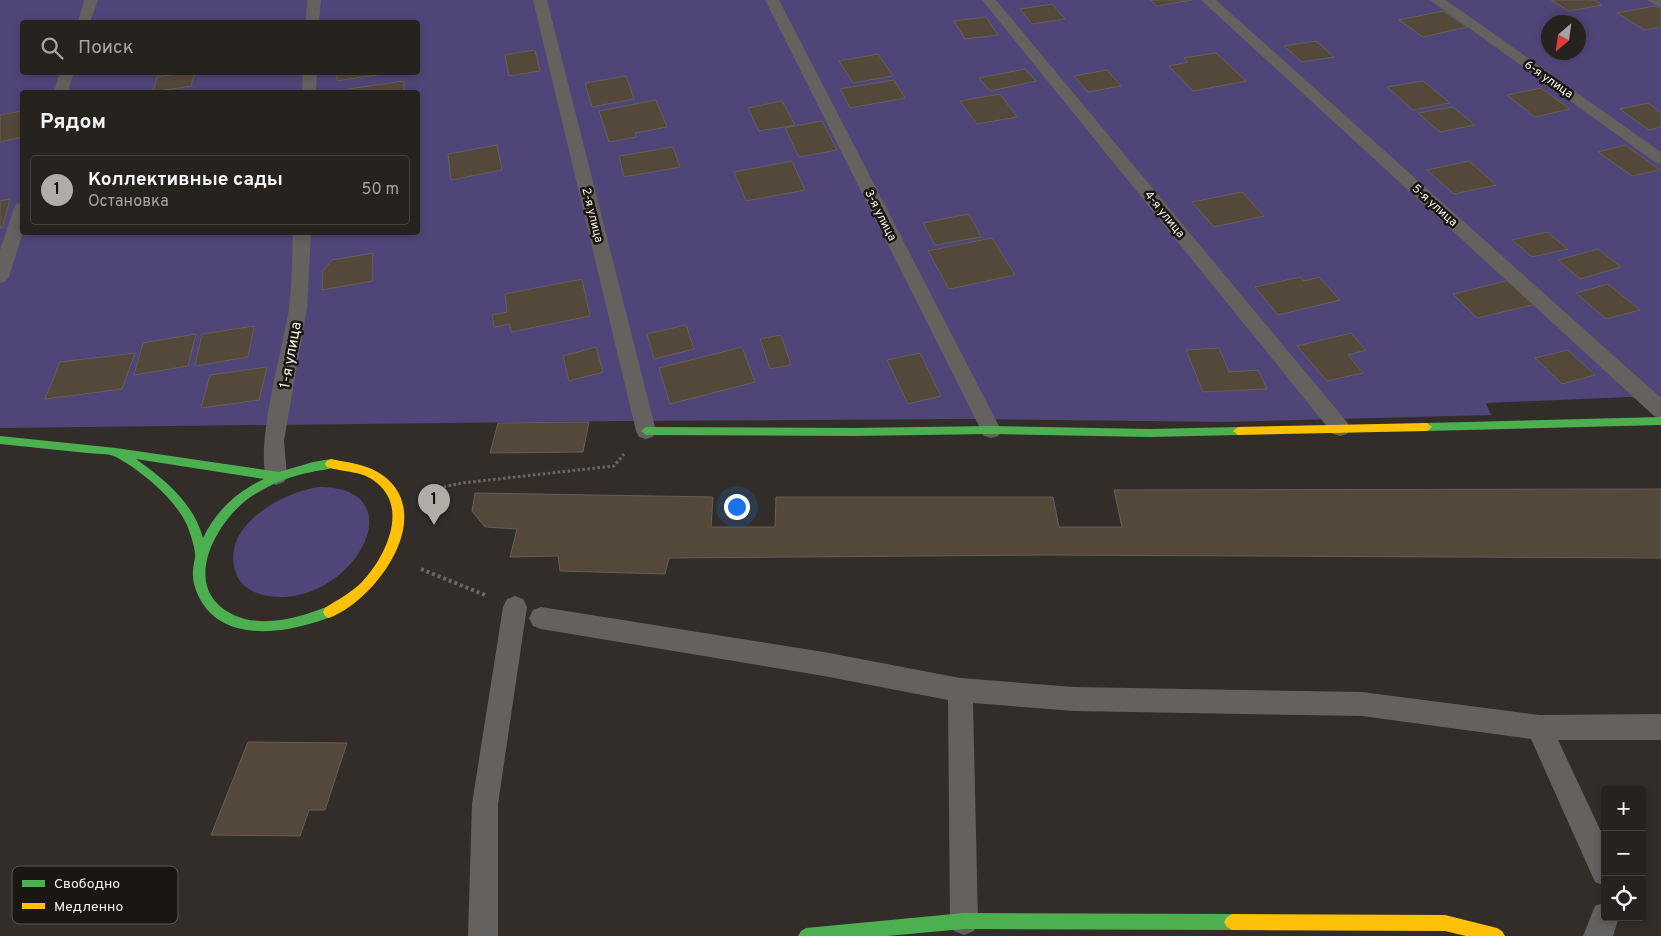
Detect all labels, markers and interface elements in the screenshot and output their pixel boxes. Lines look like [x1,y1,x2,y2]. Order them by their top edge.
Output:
north arrow [1541,15,1586,60]
search box [20,20,420,75]
icon: search [38,34,66,62]
text: Поиск [78,36,134,60]
street label: 6-я улица [1521,57,1576,102]
text: Рядом [40,109,106,136]
text: Коллективные сады [88,168,283,192]
text: 1 [54,180,60,200]
text: 50 m [362,180,399,200]
street label: 5-я улица [1408,181,1461,230]
street label: 2-я улица [577,186,607,244]
street label: 3-я улица [860,187,900,244]
street label: 4-я улица [1140,188,1188,241]
text: Остановка [88,192,169,212]
street label: 1-я улица [276,321,307,390]
pin: 1 [418,484,450,525]
your location [724,494,750,520]
map controls [1601,786,1646,921]
button: + [1601,786,1646,831]
button: − [1601,831,1646,876]
legend [12,866,178,924]
text: Свободно [54,876,120,893]
button: locate [1601,876,1646,921]
text: Медленно [54,899,123,916]

